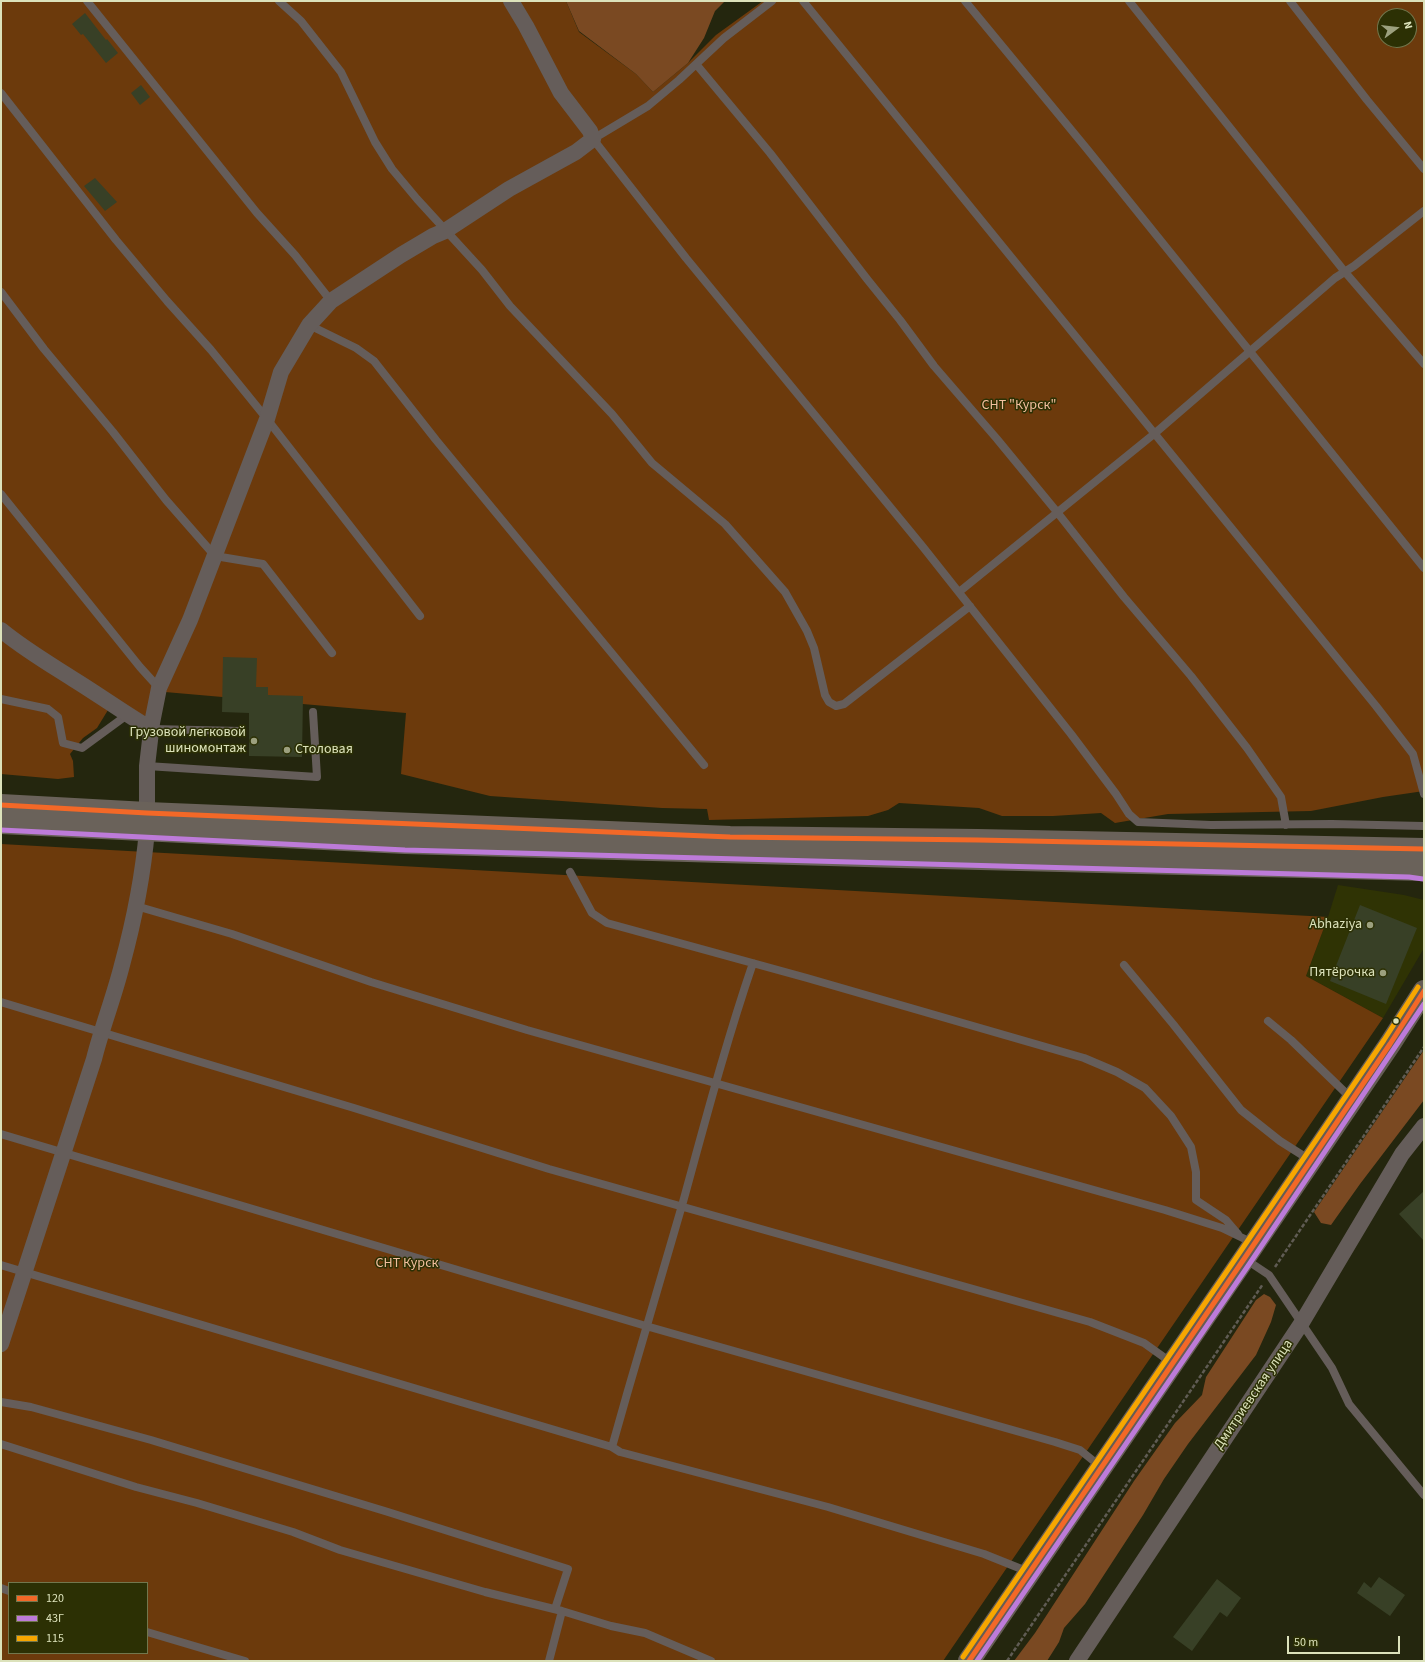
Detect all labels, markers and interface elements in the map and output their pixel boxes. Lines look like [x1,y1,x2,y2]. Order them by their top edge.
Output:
north arrow [1377,8,1417,48]
text: N [1400,20,1416,30]
park label: СНТ "Курск" [982,398,1056,414]
place label: Грузовой легковой шиномонтаж [129,725,246,758]
marker: Грузовой легковой шиномонтаж [249,736,259,746]
place label: Столовая [295,742,353,758]
marker: Столовая [282,745,292,755]
place label: Abhaziya [1309,917,1362,933]
marker: Abhaziya [1365,920,1375,930]
place label: Пятёрочка [1309,965,1375,981]
marker: Пятёрочка [1378,968,1388,978]
unlabelled marker [1391,1016,1401,1026]
park label: СНТ Курск [376,1256,438,1272]
street label: Дмитриевская улица [1211,1337,1297,1453]
legend [8,1582,148,1654]
text: 120 [46,1590,64,1607]
text: 43Г [46,1610,64,1627]
scale bar [1289,1628,1402,1654]
text: 115 [46,1630,64,1647]
text: 50 m [1294,1634,1318,1651]

